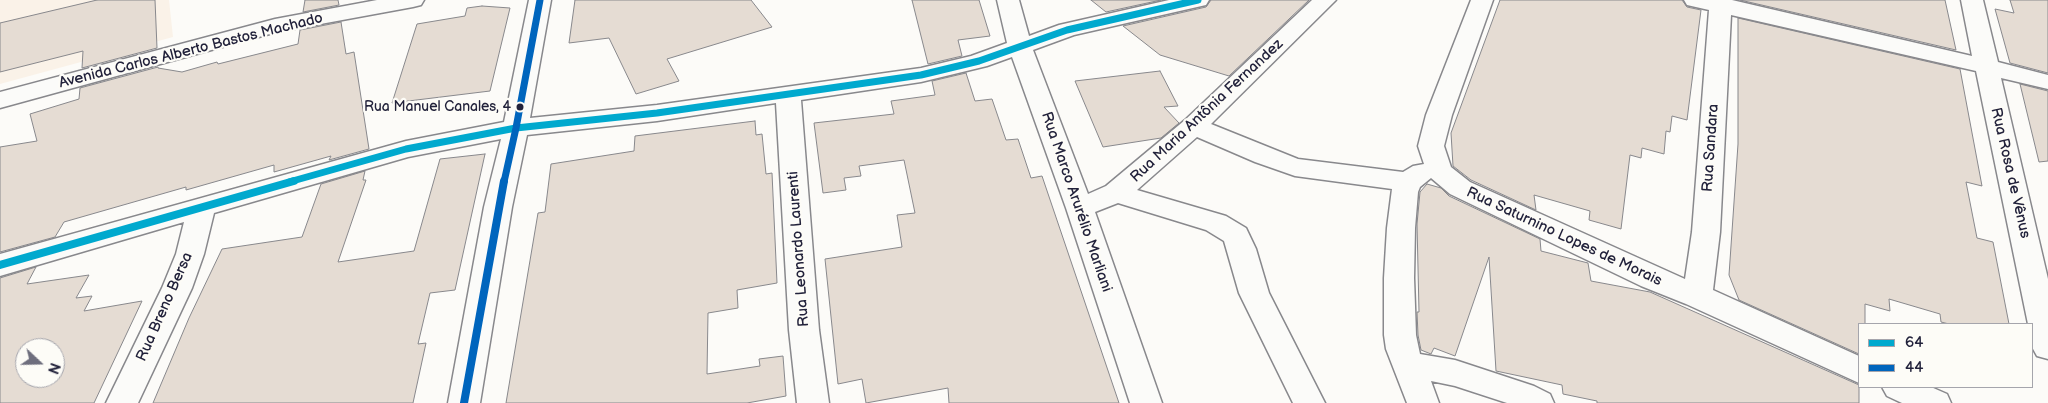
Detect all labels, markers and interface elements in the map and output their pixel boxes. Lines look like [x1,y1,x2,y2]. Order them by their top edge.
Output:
street label: Avenida Carlos Alberto Bastos Machado [57,9,325,93]
street label: Rua Maria Antônia Fernandez [1127,36,1287,186]
place label: Rua Manuel Canales, 4 [364,99,511,115]
marker: Rua Manuel Canales, 4 [515,102,525,112]
street label: Rua Sandara [1699,103,1723,193]
street label: Rua Rosa de Vênus [1986,106,2034,240]
street label: Rua Marco Arurélio Marliani [1037,110,1115,294]
street label: Rua Leonardo Laurenti [785,171,813,327]
street label: Rua Saturnino Lopes de Morais [1463,184,1665,290]
street label: Rua Breno Bersa [133,250,197,364]
legend [1858,323,2033,388]
text: 64 [1905,333,1923,352]
north arrow [15,338,65,388]
text: 44 [1905,358,1923,377]
text: N [44,360,63,376]

